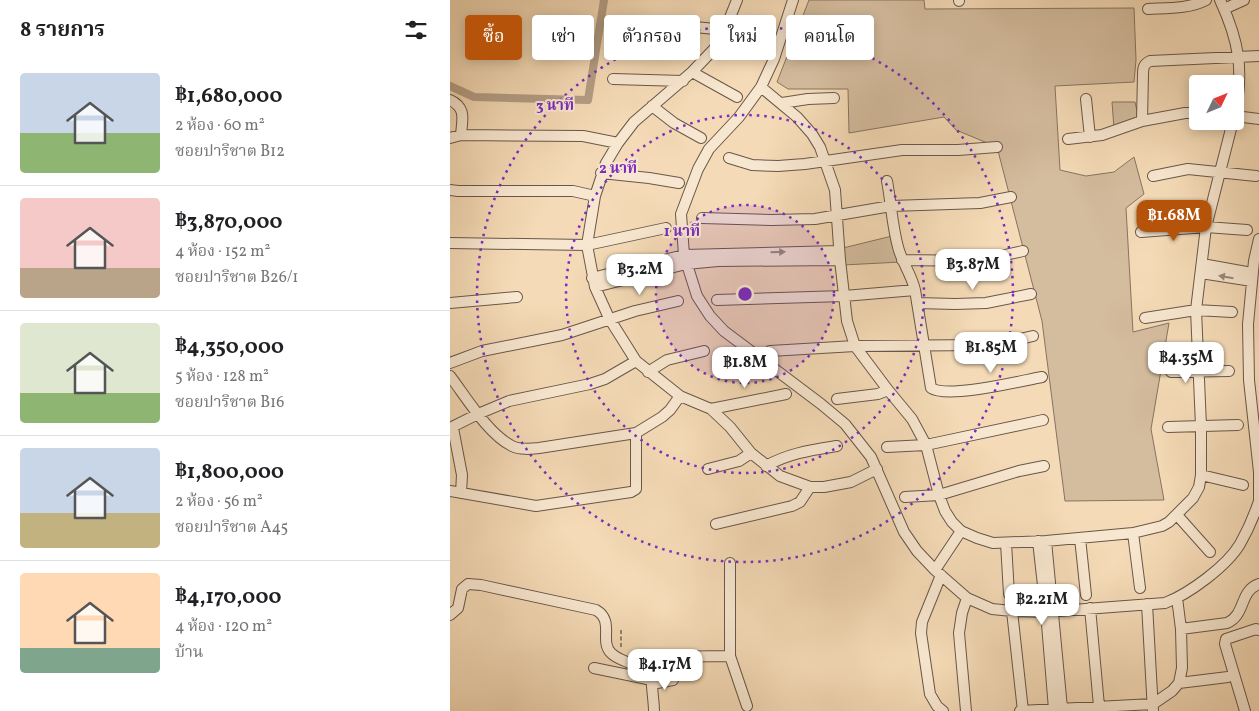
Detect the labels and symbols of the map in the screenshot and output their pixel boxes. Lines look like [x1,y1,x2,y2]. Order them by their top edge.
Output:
north arrow [1189,75,1244,130]
text: 3 นาที [536,96,574,117]
text: 2 นาที [599,159,637,180]
pin: ฿1.68M [1133,200,1215,242]
text: 1 นาที [664,222,700,243]
one-way arrow [770,248,786,256]
pin: ฿3.87M [932,248,1014,291]
pin: ฿3.2M [605,254,675,296]
one-way arrow [1218,273,1234,281]
centre of rings [736,285,754,303]
pin: ฿1.85M [950,332,1032,374]
pin: ฿4.35M [1145,342,1227,384]
pin: ฿1.8M [710,346,780,389]
pin: ฿2.21M [1001,584,1083,626]
pin: ฿4.17M [624,648,706,691]

